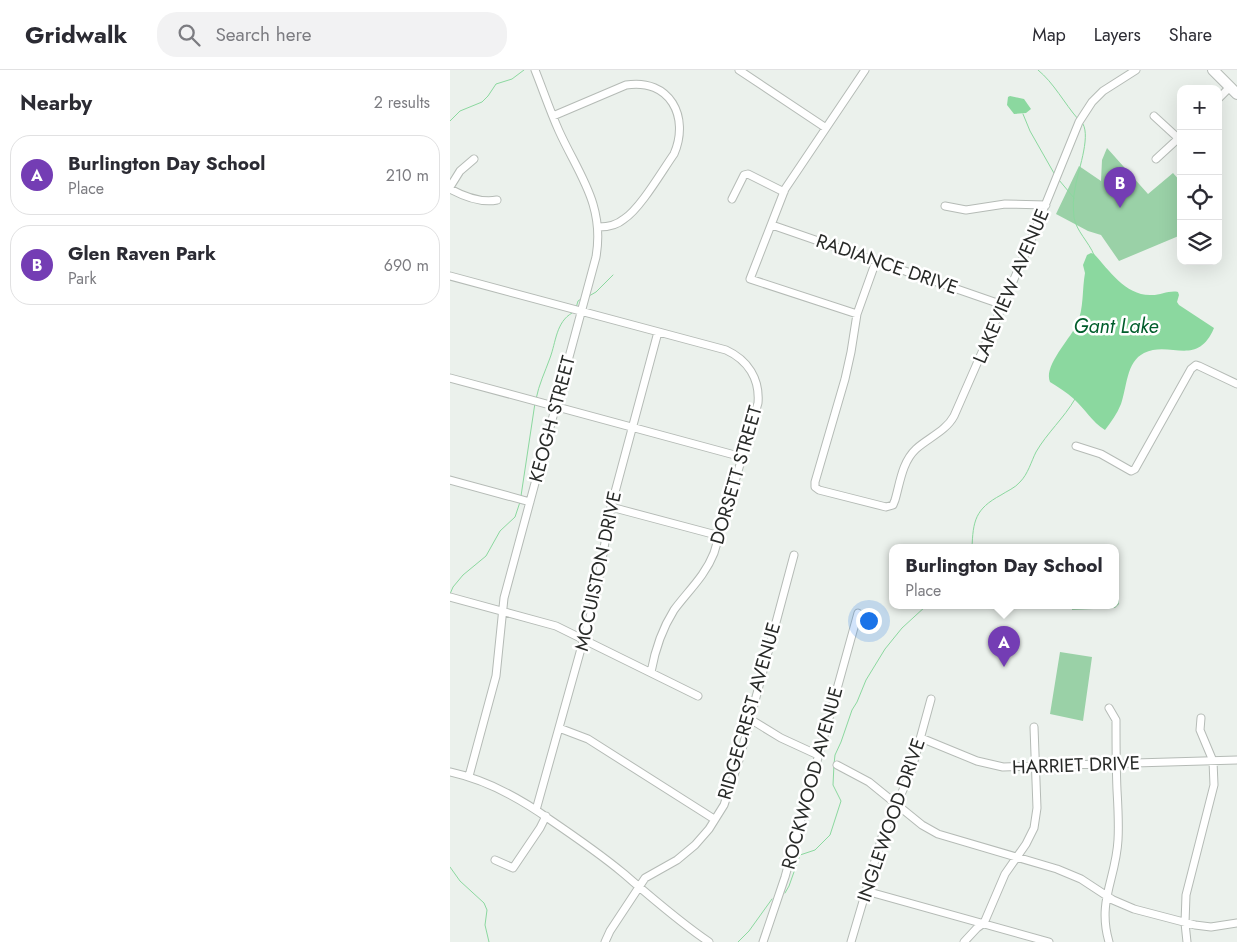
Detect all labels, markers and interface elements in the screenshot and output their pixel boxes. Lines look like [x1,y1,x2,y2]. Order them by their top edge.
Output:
search box [157,12,507,57]
text: Gridwalk [25,17,127,52]
icon: search [175,21,203,49]
text: Search here [215,21,311,48]
text: Map [1032,22,1066,48]
text: Layers [1094,22,1141,48]
text: Share [1169,22,1212,48]
map controls [1177,85,1222,265]
button: + [1177,85,1222,130]
text: Nearby [20,88,92,118]
text: 2 results [374,91,430,114]
button: − [1177,130,1222,175]
text: Burlington Day School [68,150,265,177]
text: A [31,164,43,187]
text: 210 m [386,164,429,187]
pin: B [1104,167,1136,208]
button: locate [1177,175,1222,220]
text: Place [68,177,104,200]
street label: LAKEVIEW AVENUE [966,204,1056,368]
button: layers [1177,220,1222,265]
street label: RADIANCE DRIVE [812,227,962,301]
text: Glen Raven Park [68,240,216,267]
text: B [32,254,42,277]
text: 690 m [384,254,429,277]
text: Park [68,267,97,290]
water label: Gant Lake [1074,312,1159,341]
street label: KEOGH STREET [522,353,582,485]
street label: DORSETT STREET [703,402,769,547]
street label: MCCUISTON DRIVE [568,489,628,653]
popup [889,544,1119,609]
text: Burlington Day School [905,552,1103,579]
text: Place [905,579,941,602]
your location [856,608,882,634]
street label: RIDGECREST AVENUE [711,619,787,803]
pin: A [988,626,1020,667]
street label: ROCKWOOD AVENUE [775,684,849,872]
street label: INGLEWOOD DRIVE [850,735,932,905]
street label: HARRIET DRIVE [1011,749,1141,781]

